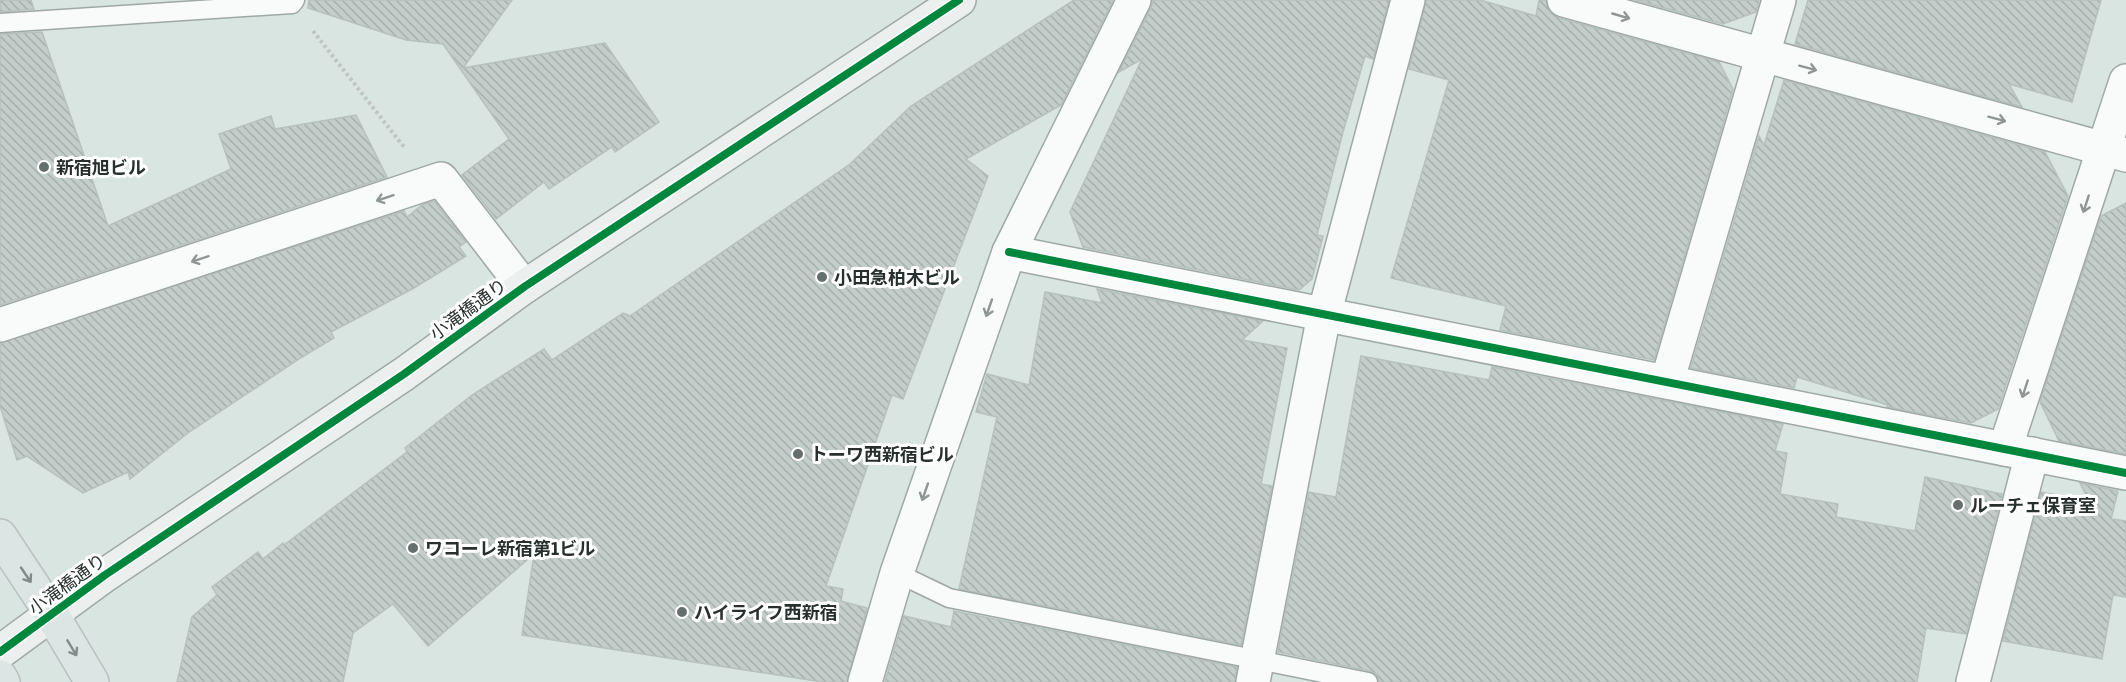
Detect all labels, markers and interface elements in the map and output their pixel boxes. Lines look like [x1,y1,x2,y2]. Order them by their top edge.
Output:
one-way arrow [1611,11,1630,22]
one-way arrow [1799,63,1818,74]
one-way arrow [1987,114,2006,125]
place label: 新宿旭ビル [56,157,146,178]
marker: 新宿旭ビル [37,160,51,174]
one-way arrow [376,193,395,204]
one-way arrow [2079,194,2090,213]
one-way arrow [191,254,210,265]
place label: 小田急柏木ビル [834,267,960,288]
marker: 小田急柏木ビル [815,270,829,284]
street label: 小滝橋通り [425,274,511,344]
one-way arrow [983,298,994,317]
one-way arrow [2019,379,2030,398]
place label: トーワ西新宿ビル [810,444,954,465]
marker: トーワ西新宿ビル [791,447,805,461]
one-way arrow [918,482,929,501]
place label: ルーチェ保育室 [1970,495,2096,516]
marker: ルーチェ保育室 [1951,498,1965,512]
place label: ワコーレ新宿第1ビル [425,538,595,559]
marker: ワコーレ新宿第1ビル [406,541,420,555]
street label: 小滝橋通り [24,549,110,619]
one-way arrow [19,566,32,583]
place label: ハイライフ西新宿 [694,602,838,623]
marker: ハイライフ西新宿 [675,605,689,619]
one-way arrow [66,639,78,656]

